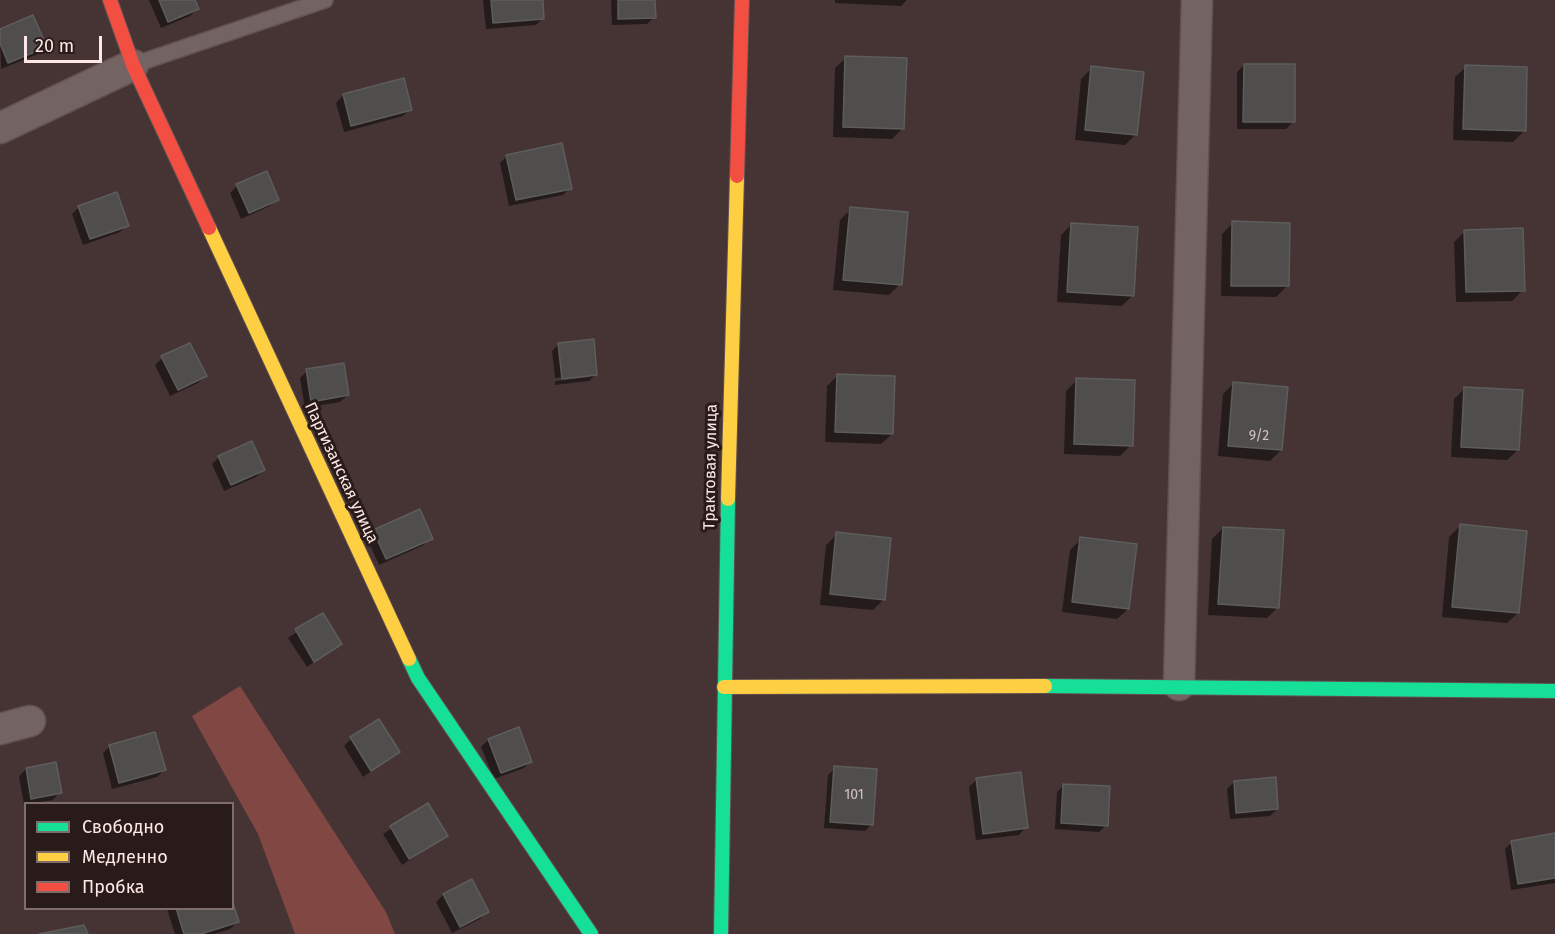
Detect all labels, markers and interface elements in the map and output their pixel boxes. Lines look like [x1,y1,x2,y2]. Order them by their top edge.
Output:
scale bar [27,24,105,62]
text: 20 m [35,35,74,57]
street label: Партизанская улица [300,399,382,547]
street label: Трактовая улица [700,404,722,530]
house number: 9/2 [1249,428,1269,444]
house number: 101 [844,787,864,803]
legend [24,802,234,910]
text: Свободно [82,816,164,838]
text: Медленно [82,846,168,868]
text: Пробка [82,876,145,898]

